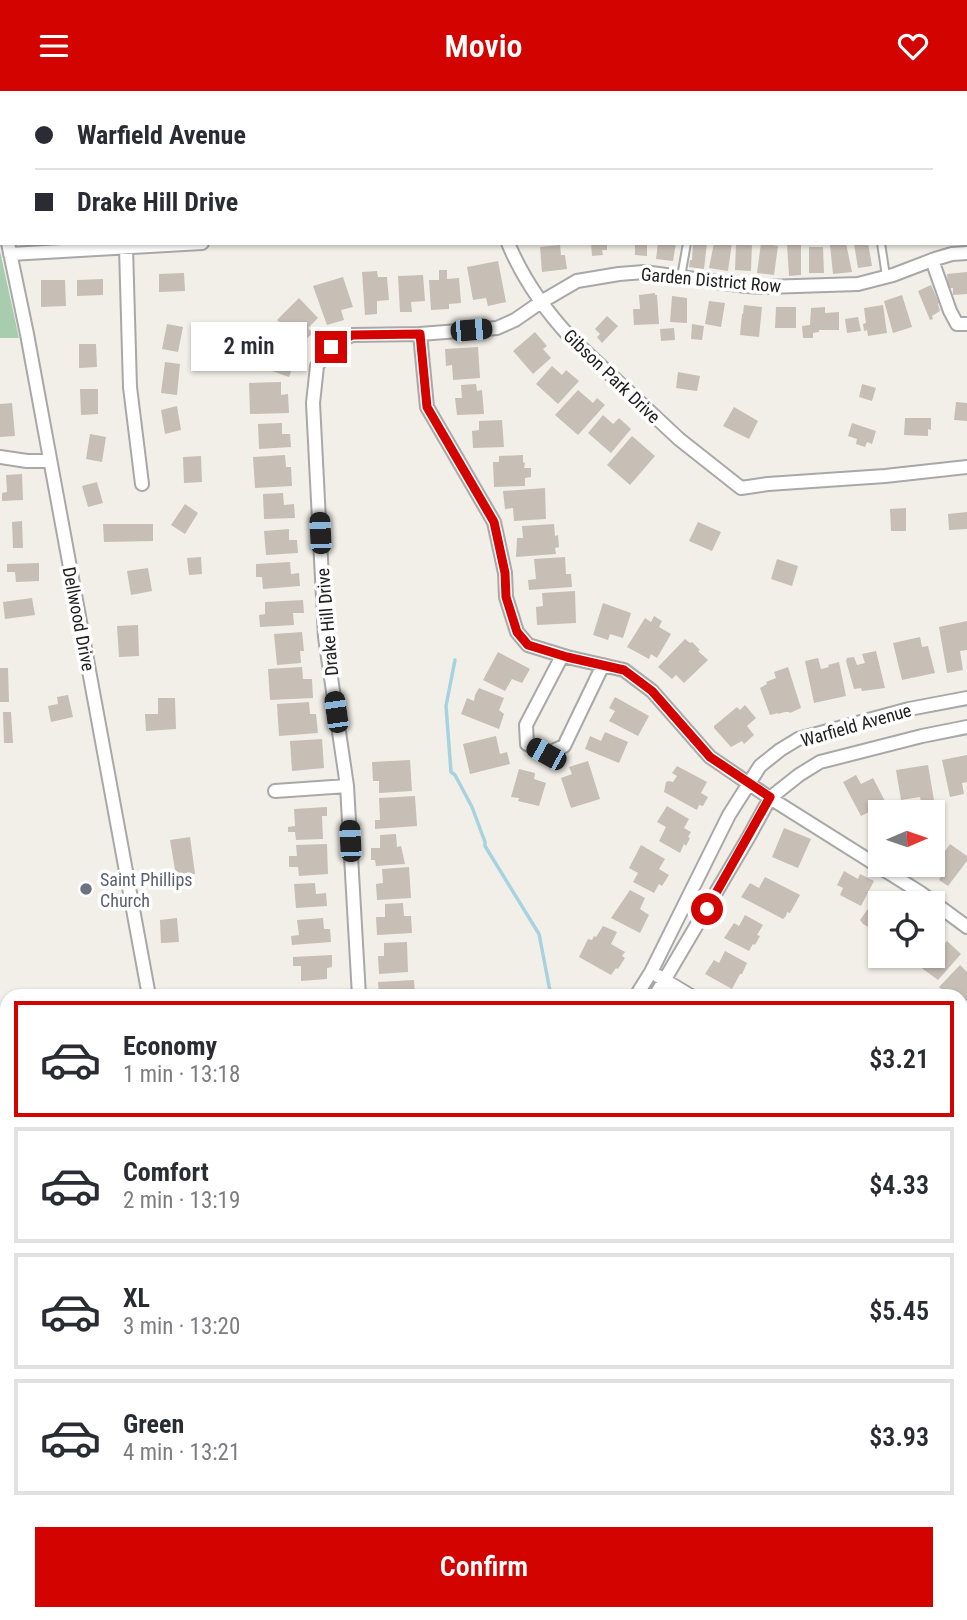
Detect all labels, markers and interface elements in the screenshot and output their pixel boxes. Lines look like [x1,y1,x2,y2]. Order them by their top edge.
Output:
icon: menu [35,27,73,65]
text: Movio [445,27,523,65]
icon: heart [894,27,932,65]
text: Warfield Avenue [77,120,246,150]
text: Drake Hill Drive [77,187,238,217]
street label: Garden District Row [640,263,782,297]
car [450,318,493,342]
callout: 2 min [191,323,306,371]
street label: Gibson Park Drive [559,325,665,427]
route end [315,331,347,363]
text: 2 min [224,333,274,360]
car [309,511,332,555]
street label: Dellwood Drive [59,565,99,673]
street label: Drake Hill Drive [312,567,342,677]
car [323,690,350,734]
street label: Warfield Avenue [798,699,914,751]
car [523,735,570,773]
north arrow [868,800,945,877]
map controls [868,800,945,968]
car [339,819,362,863]
place label: Saint Phillips Church [100,869,193,911]
marker: Saint Phillips Church [78,881,94,897]
button: locate [868,891,945,968]
route start [691,893,723,925]
icon: car [39,1028,102,1091]
text: Economy [123,1031,217,1061]
text: $3.21 [869,1044,929,1074]
text: 1 min · 13:18 [123,1061,240,1088]
icon: car [39,1154,102,1217]
text: Comfort [123,1157,209,1187]
text: $4.33 [869,1170,929,1200]
text: 2 min · 13:19 [123,1187,240,1214]
icon: car [39,1280,102,1343]
text: XL [123,1283,150,1313]
text: $5.45 [869,1296,929,1326]
text: 3 min · 13:20 [123,1313,240,1340]
icon: car [39,1406,102,1469]
text: Green [123,1409,184,1439]
text: $3.93 [869,1422,929,1452]
text: 4 min · 13:21 [123,1439,240,1466]
button: Confirm [35,1527,933,1607]

